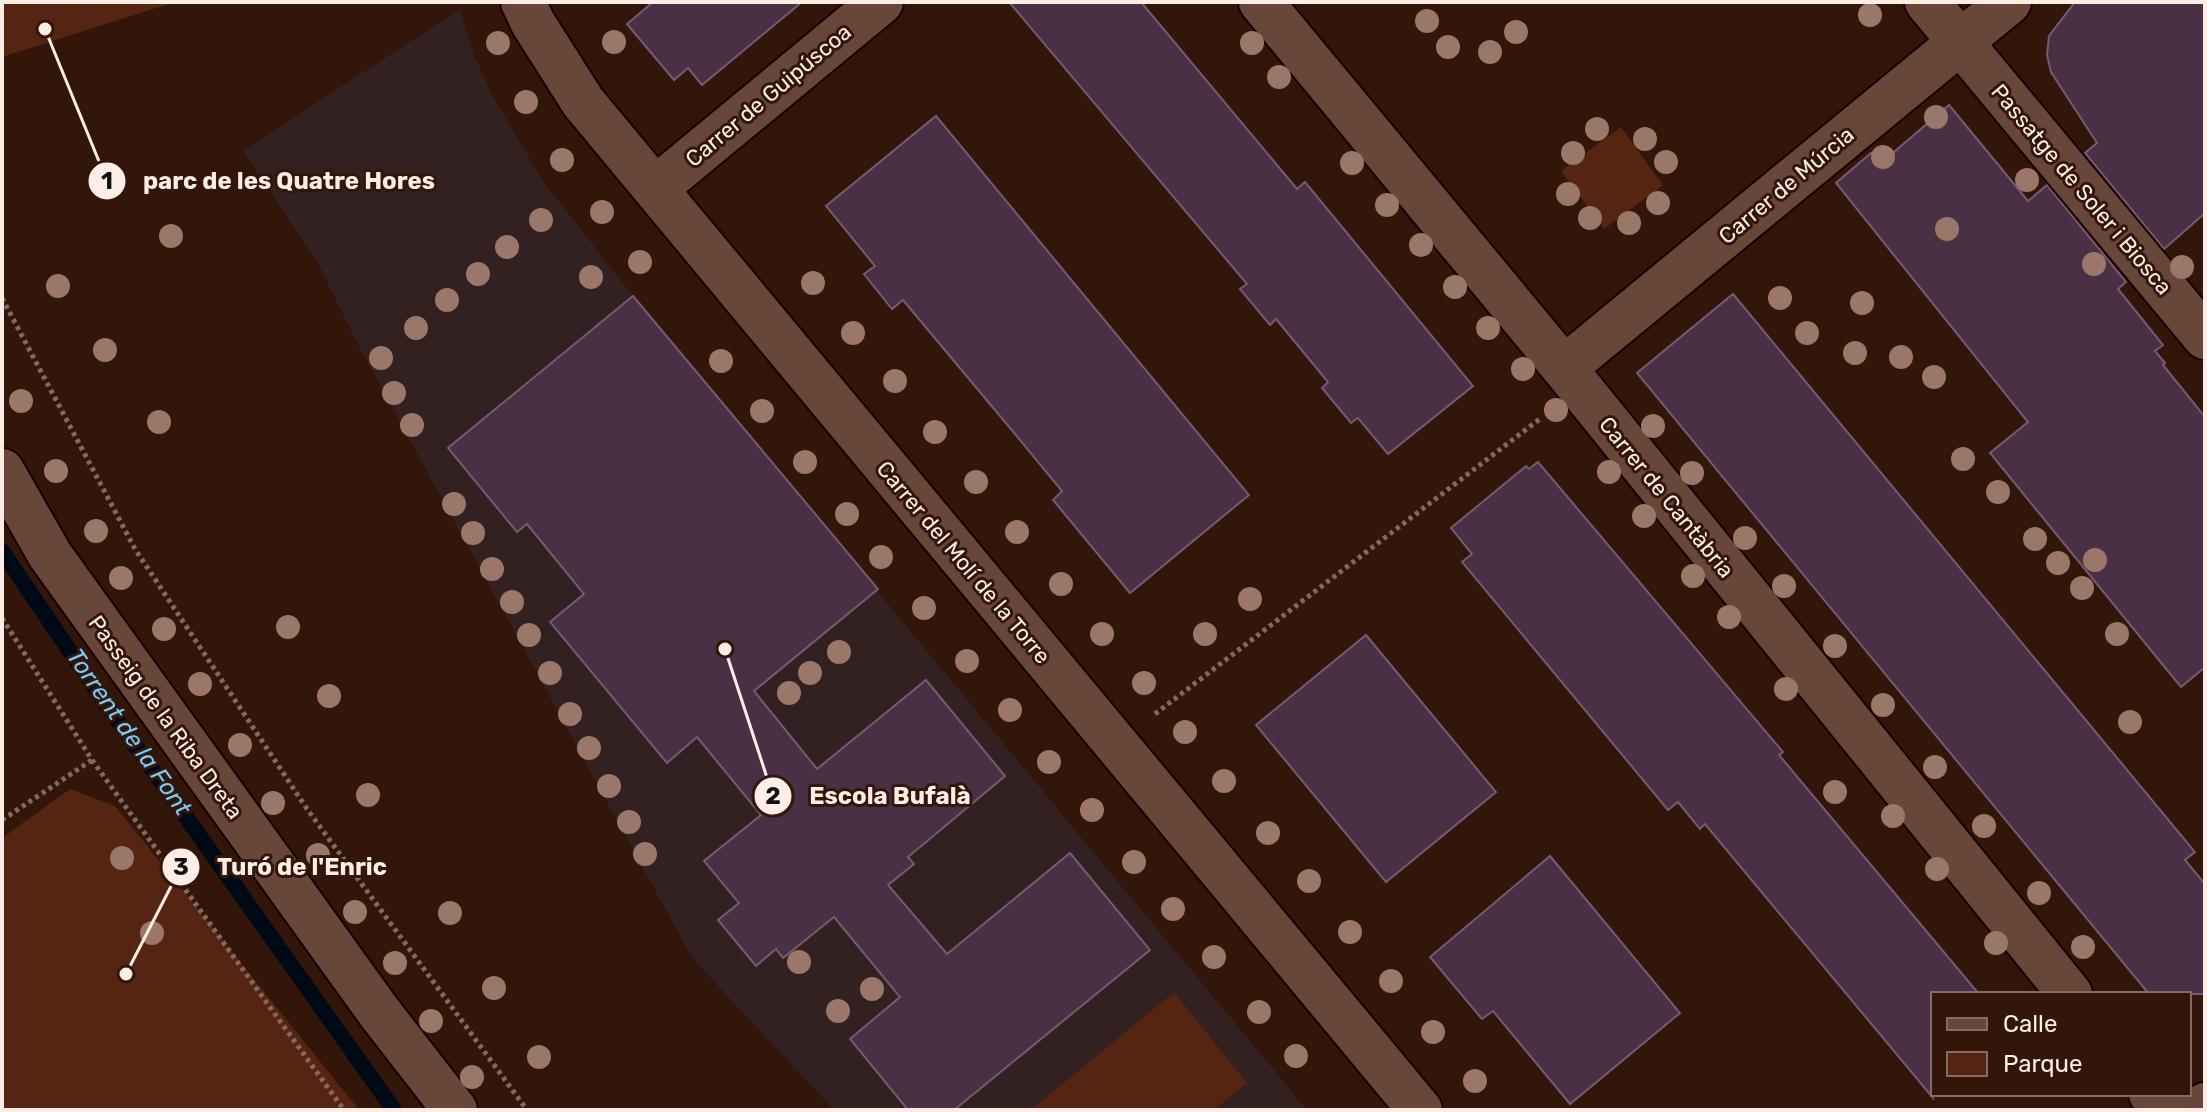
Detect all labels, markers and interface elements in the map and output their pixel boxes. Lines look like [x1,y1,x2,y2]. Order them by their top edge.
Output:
street label: Carrer de Guipúscoa [680,18,857,172]
street label: Passatge de Soler i Biosca [1985,78,2178,300]
street label: Carrer de Múrcia [1713,121,1859,250]
callout: parc de les Quatre Hores [87,157,451,205]
text: 1 [101,167,113,195]
text: parc de les Quatre Hores [143,167,435,195]
street label: Carrer de Cantàbria [1593,411,1740,583]
street label: Carrer del Molí de la Torre [871,455,1056,669]
street label: Passeig de la Riba Dreta [83,610,249,824]
water label: Torrent de la Font [61,643,197,821]
callout: Escola Bufalà [753,772,987,820]
text: 2 [765,782,781,810]
text: Escola Bufalà [809,782,971,810]
callout: Turó de l'Enric [161,843,403,891]
text: 3 [173,853,189,881]
text: Turó de l'Enric [217,853,387,881]
legend [1931,992,2191,1096]
text: Calle [2003,1010,2057,1038]
text: Parque [2003,1050,2082,1078]

